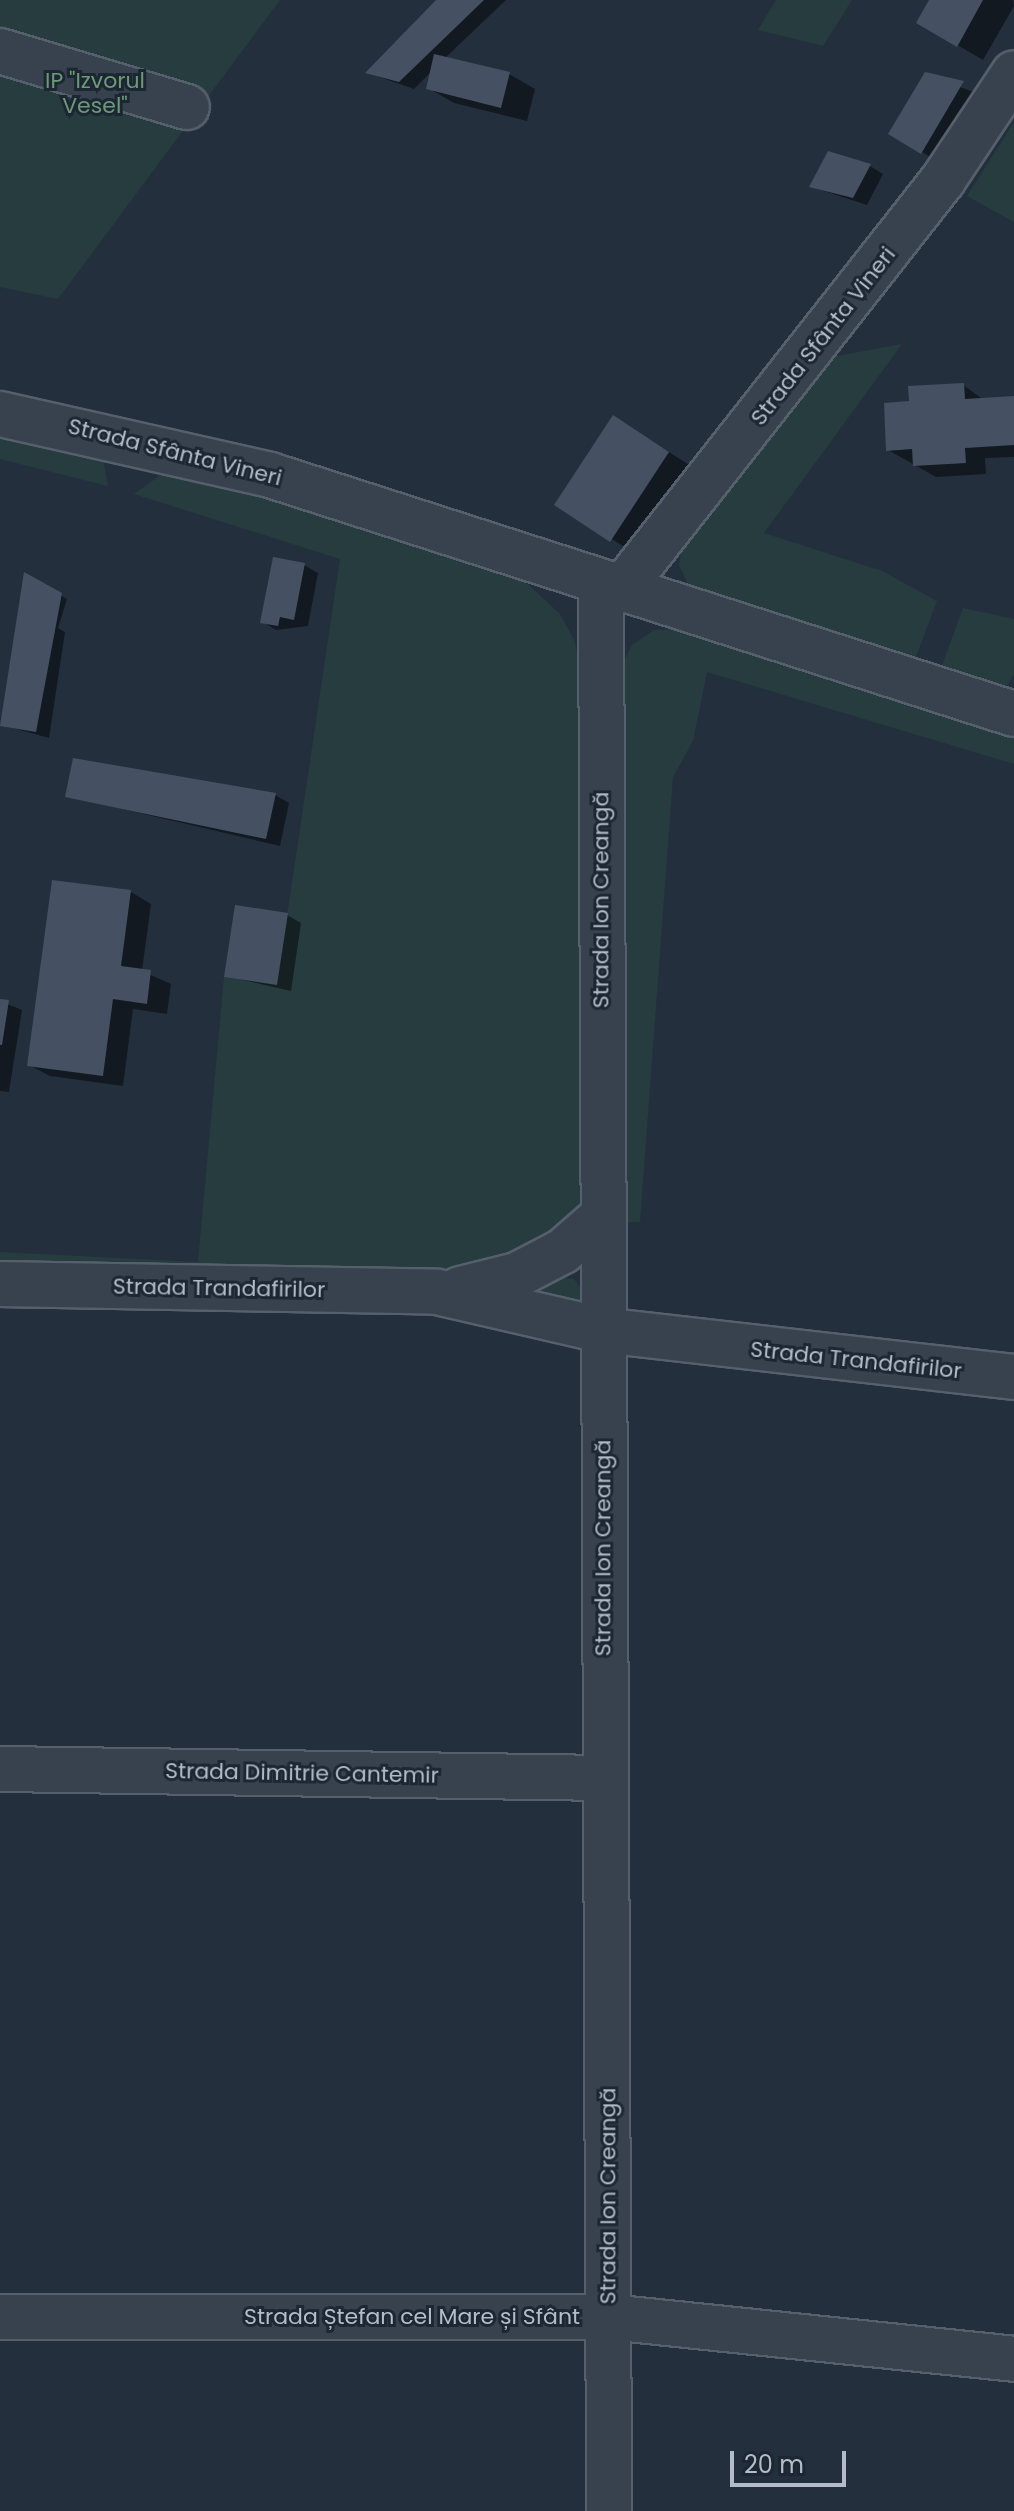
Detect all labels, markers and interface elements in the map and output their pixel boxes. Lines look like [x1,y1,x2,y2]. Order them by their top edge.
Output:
park label: IP "Izvorul Vesel" [45,67,145,118]
street label: Strada Sfânta Vineri [745,242,901,430]
street label: Strada Sfânta Vineri [66,413,284,491]
street label: Strada Ion Creangă [588,792,614,1008]
street label: Strada Trandafirilor [113,1273,325,1303]
street label: Strada Trandafirilor [749,1336,963,1384]
street label: Strada Ion Creangă [590,1440,616,1656]
street label: Strada Dimitrie Cantemir [165,1757,439,1789]
street label: Strada Ion Creangă [595,2088,621,2304]
street label: Strada Ștefan cel Mare și Sfânt [244,2304,580,2330]
scale bar [734,2435,850,2485]
text: 20 m [744,2448,804,2481]

